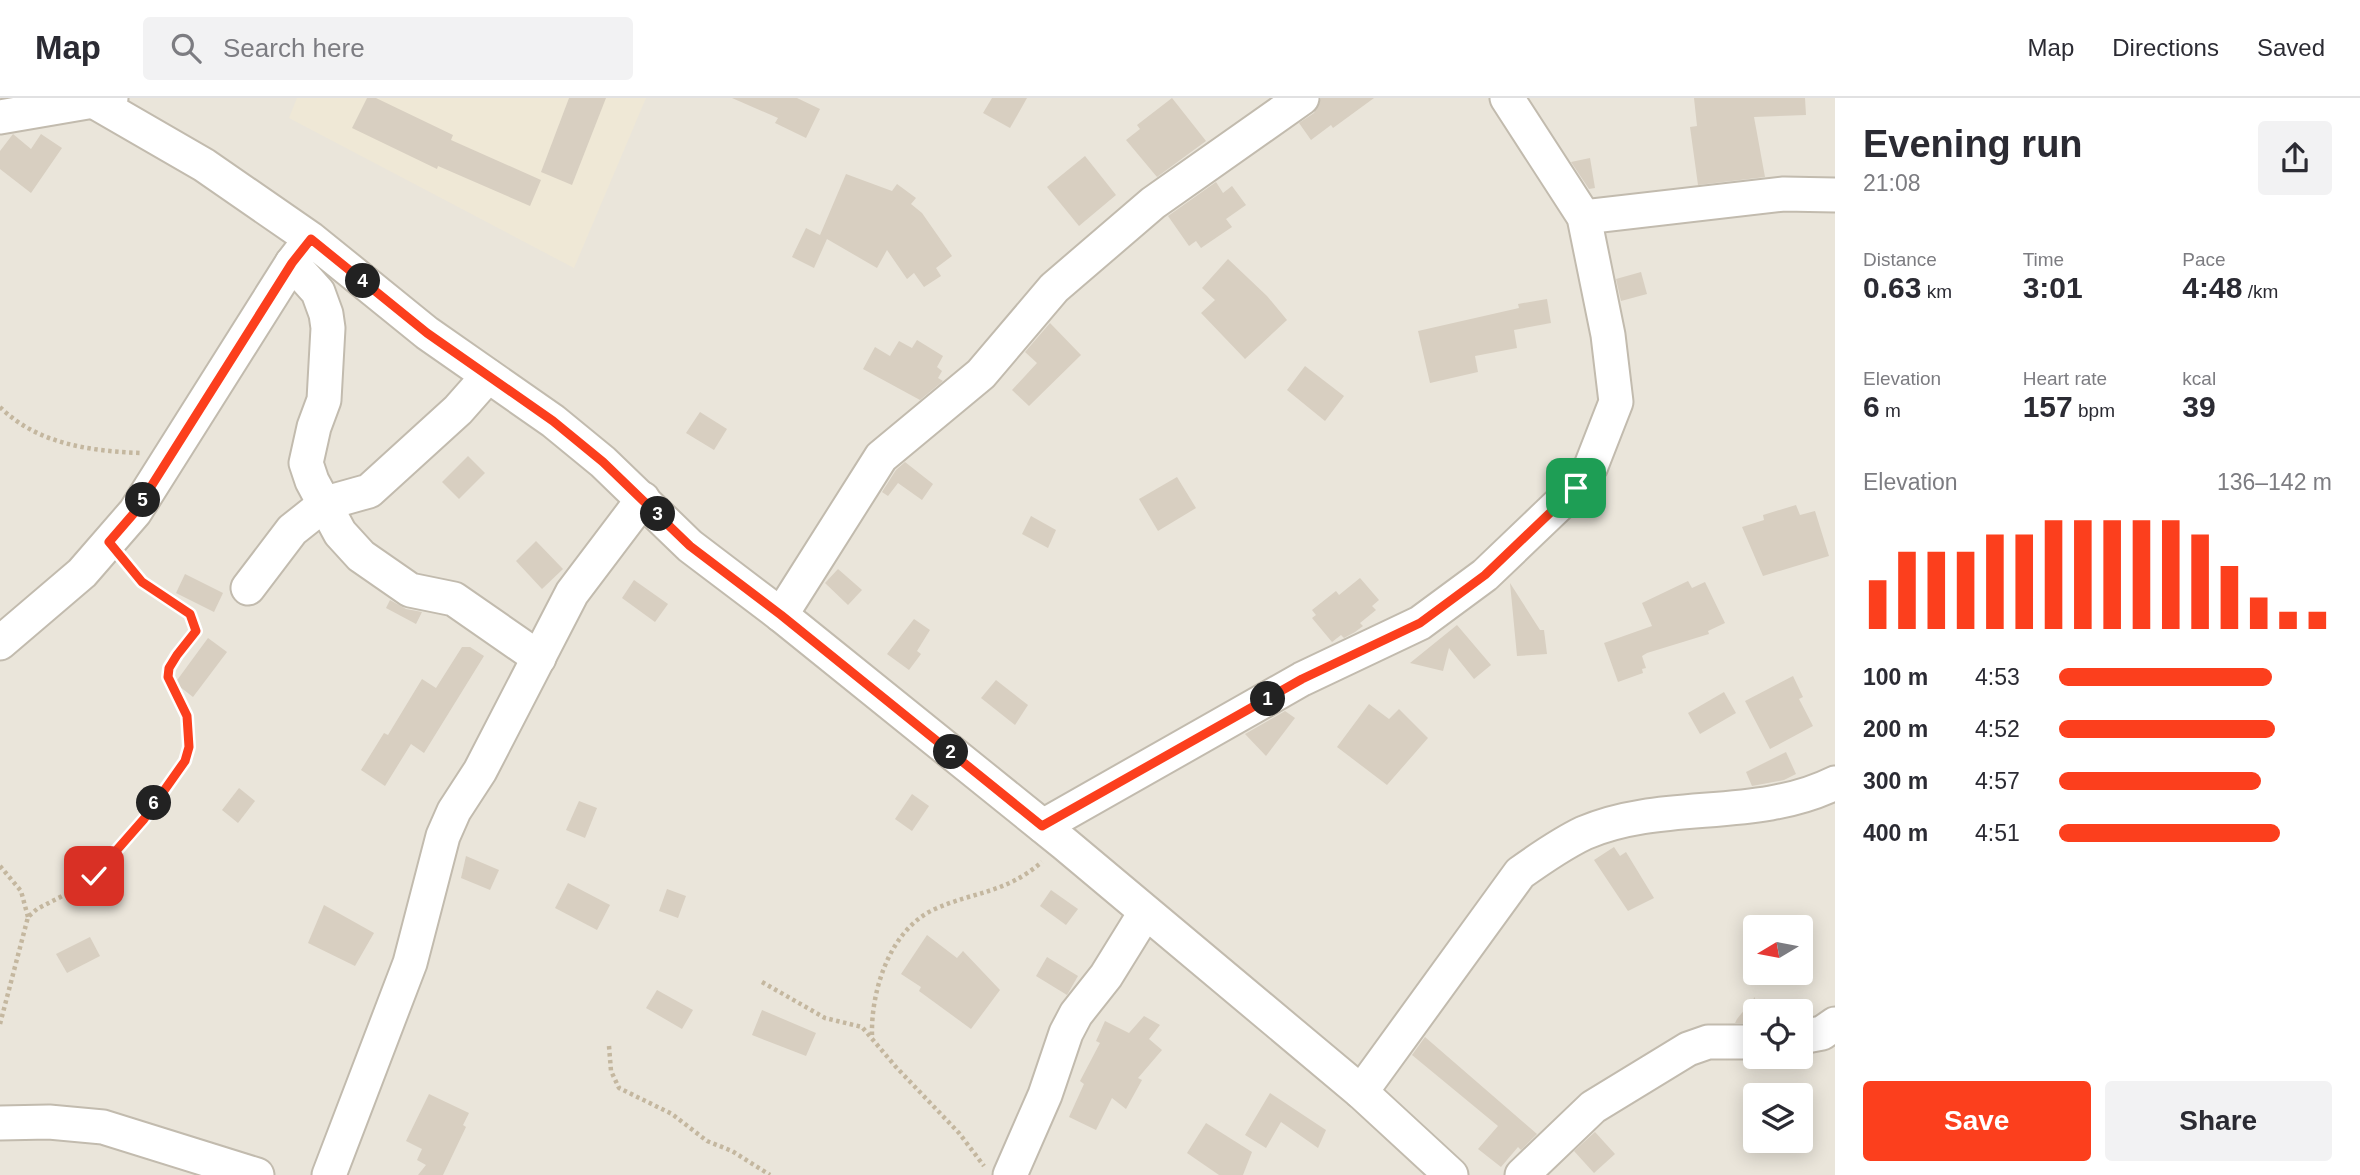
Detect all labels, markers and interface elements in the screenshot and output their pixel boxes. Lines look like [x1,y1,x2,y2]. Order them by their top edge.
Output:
search box [143,17,633,80]
text: Map [35,29,101,66]
icon: search [167,29,205,67]
text: Search here [223,33,365,63]
text: Map [2028,34,2074,61]
text: Directions [2112,34,2219,61]
text: Saved [2257,34,2325,61]
button: share [2258,121,2332,195]
text: Evening run [1863,123,2083,165]
text: 21:08 [1863,170,1921,196]
text: Distance [1863,249,1937,270]
text: Time [2023,249,2064,270]
text: Pace [2182,249,2226,270]
pin: 4 [346,264,380,298]
text: 4 [357,270,368,291]
text: 0.63 [1863,271,1921,304]
text: 3:01 [2023,271,2083,304]
text: 4:48 [2182,271,2242,304]
text: km [1921,281,1952,302]
text: /km [2242,281,2278,302]
text: Elevation [1863,368,1941,389]
text: Heart rate [2023,368,2107,389]
text: kcal [2182,368,2216,389]
text: 6 [1863,390,1880,423]
text: 157 [2023,390,2073,423]
text: 39 [2182,390,2216,423]
text: m [1880,400,1901,421]
text: bpm [2073,400,2115,421]
pin [1546,458,1606,518]
icon: arrive [1557,469,1595,507]
text: Elevation [1863,469,1958,495]
text: 136–142 m [2217,469,2332,495]
pin: 5 [125,482,160,518]
text: 5 [137,489,148,510]
pin: 3 [640,496,676,532]
text: 3 [652,503,663,524]
text: 100 m [1863,664,1928,690]
text: 4:53 [1975,664,2020,690]
pin: 1 [1250,682,1286,716]
text: 1 [1262,688,1273,709]
text: 200 m [1863,716,1928,742]
text: 4:52 [1975,716,2020,742]
pin: 2 [934,734,968,770]
text: 2 [945,741,956,762]
text: 300 m [1863,768,1928,794]
text: 4:57 [1975,768,2020,794]
pin: 6 [136,786,172,820]
text: 6 [148,792,159,813]
text: 400 m [1863,820,1928,846]
text: 4:51 [1975,820,2020,846]
pin [64,846,124,906]
icon: check [75,857,113,895]
north arrow [1743,915,1813,985]
map controls [1743,915,1813,1153]
button: locate [1743,999,1813,1069]
button: Save [1863,1081,2091,1161]
button: Share [2105,1081,2332,1161]
button: layers [1743,1083,1813,1153]

